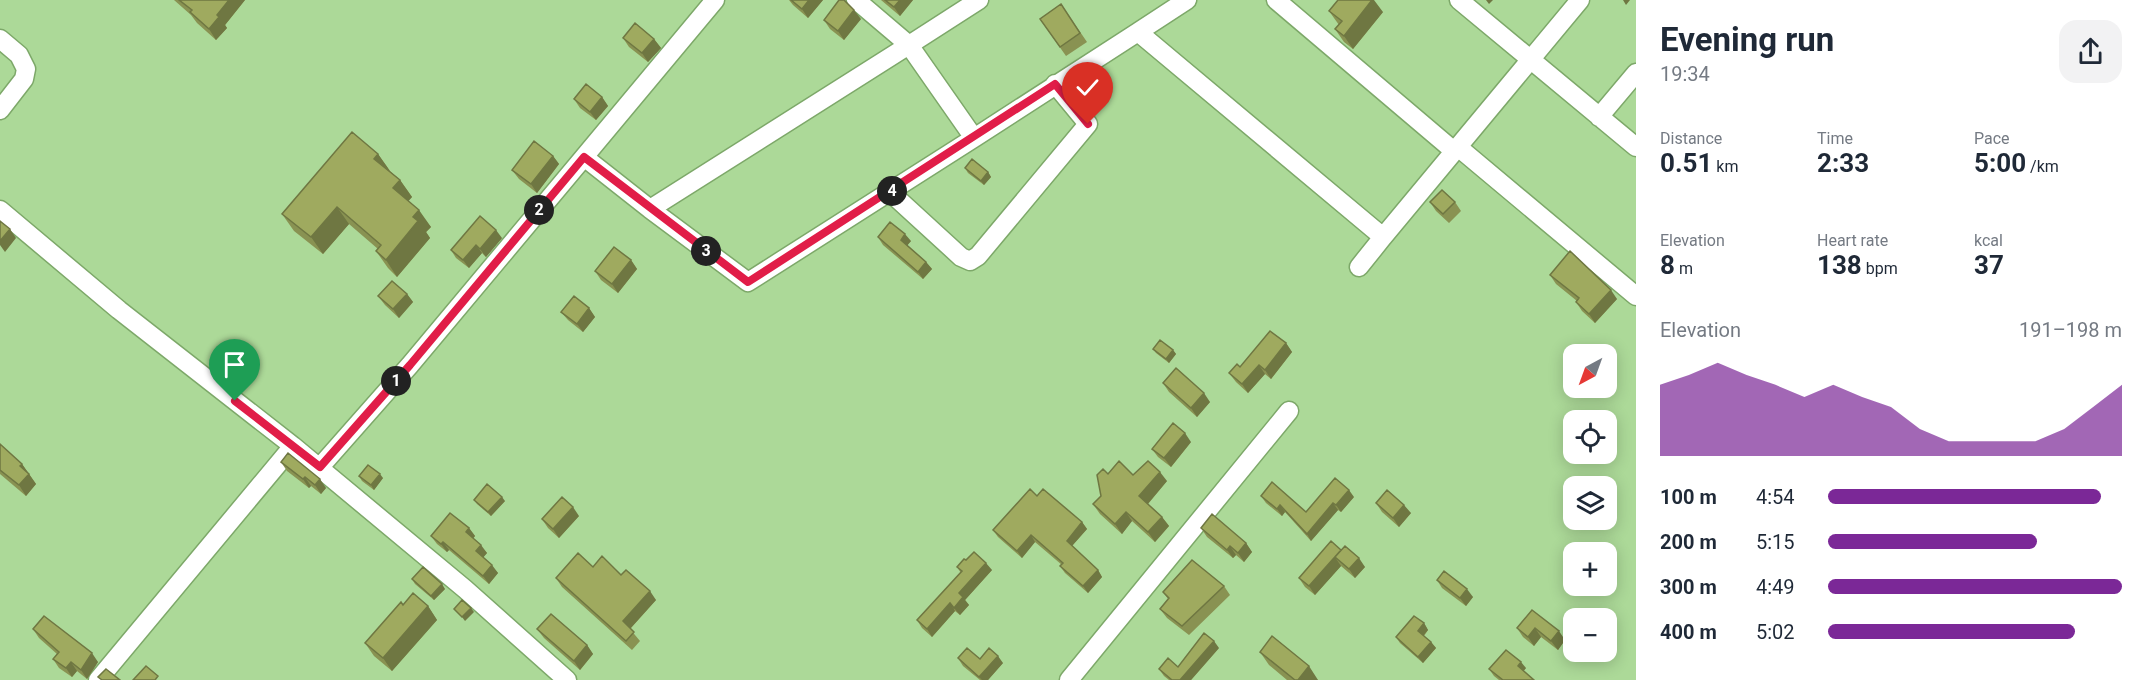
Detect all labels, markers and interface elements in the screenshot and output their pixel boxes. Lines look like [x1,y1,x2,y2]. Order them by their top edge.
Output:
text: Evening run [1660,20,1834,59]
button: share [2059,20,2122,83]
pin [1062,62,1113,124]
text: 19:34 [1660,62,1710,86]
icon: check [1071,71,1104,104]
text: Distance [1660,129,1722,148]
text: Time [1817,129,1853,148]
text: Pace [1974,129,2010,148]
text: 0.51 [1660,148,1712,178]
text: 2:33 [1817,148,1869,178]
text: 5:00 [1974,148,2026,178]
text: km [1712,157,1738,176]
text: /km [2026,157,2059,176]
pin: 4 [877,176,907,206]
text: 4 [887,181,897,200]
pin: 2 [524,195,554,225]
text: 2 [534,200,544,219]
text: Elevation [1660,231,1725,250]
text: Heart rate [1817,231,1888,250]
text: kcal [1974,231,2003,250]
pin: 3 [691,236,721,266]
text: 3 [701,241,711,260]
text: 8 [1660,250,1675,280]
text: 138 [1817,250,1862,280]
text: 37 [1974,250,2004,280]
text: m [1675,259,1693,278]
text: bpm [1862,259,1898,278]
text: Elevation [1660,318,1741,342]
text: 191–198 m [2019,318,2122,342]
pin [209,339,260,401]
north arrow [1563,344,1617,398]
map controls [1563,344,1617,662]
icon: arrive [218,348,251,381]
pin: 1 [381,366,411,396]
text: 1 [391,371,401,390]
button: locate [1563,410,1617,464]
button: layers [1563,476,1617,530]
text: 100 m [1660,485,1717,509]
text: 4:54 [1756,485,1795,509]
text: 200 m [1660,530,1717,554]
text: 5:15 [1756,530,1795,554]
button: + [1563,542,1617,596]
text: 300 m [1660,575,1717,599]
text: 4:49 [1756,575,1795,599]
button: − [1563,608,1617,662]
text: 400 m [1660,620,1717,644]
text: 5:02 [1756,620,1795,644]

